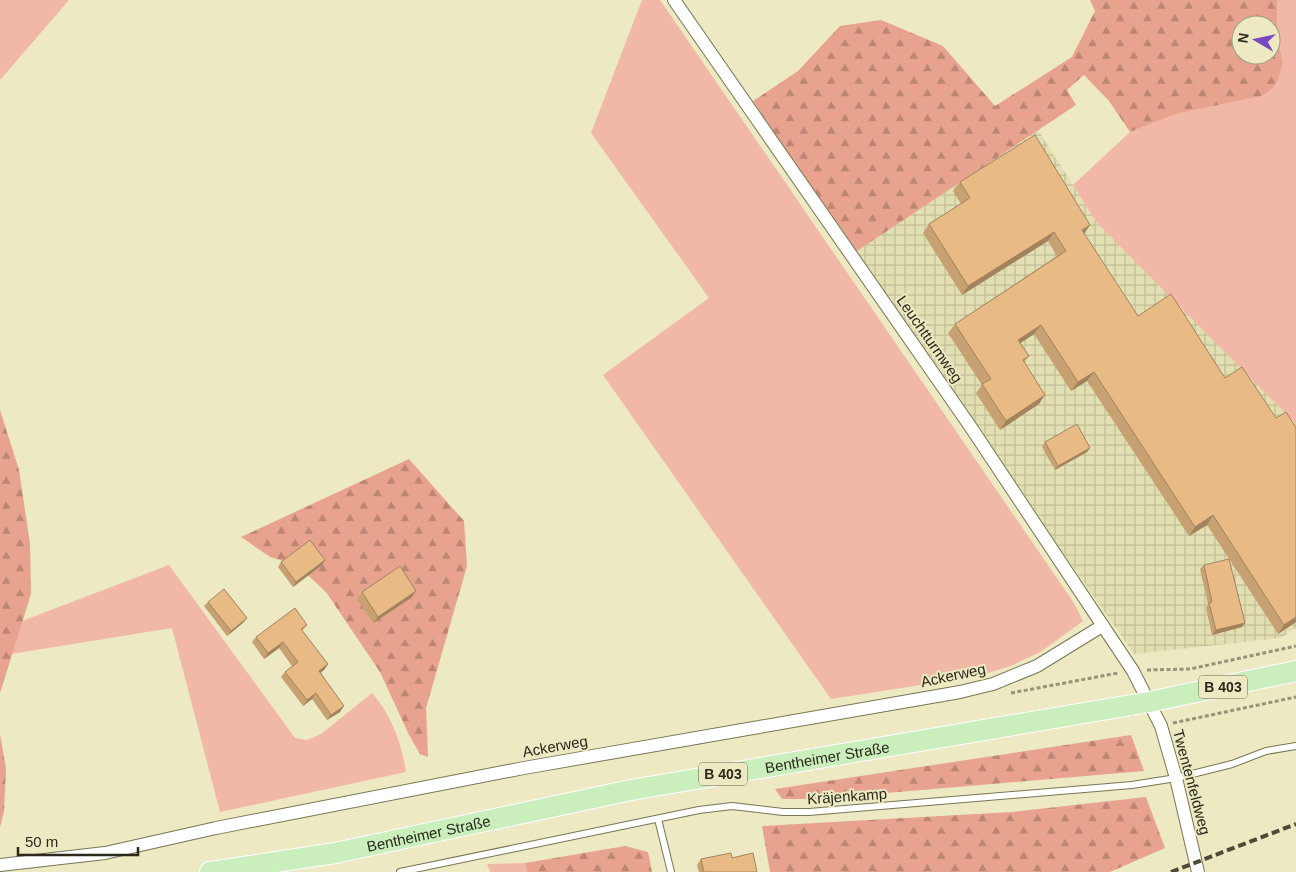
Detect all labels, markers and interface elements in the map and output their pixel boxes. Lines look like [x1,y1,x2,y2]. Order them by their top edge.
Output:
north arrow [1231,15,1281,65]
text: N [1234,32,1252,44]
street label: Leuchtturmweg [894,292,966,386]
street label: Ackerweg [919,660,987,690]
road number: B 403 [1199,676,1247,699]
street label: Twentenfeldweg [1170,727,1214,837]
street label: Ackerweg [521,732,589,760]
street label: Bentheimer Straße [764,738,891,776]
road number: B 403 [699,762,747,786]
street label: Kräjenkamp [806,785,888,807]
street label: Bentheimer Straße [365,812,492,855]
scale bar [18,824,138,856]
text: 50 m [25,833,58,850]

